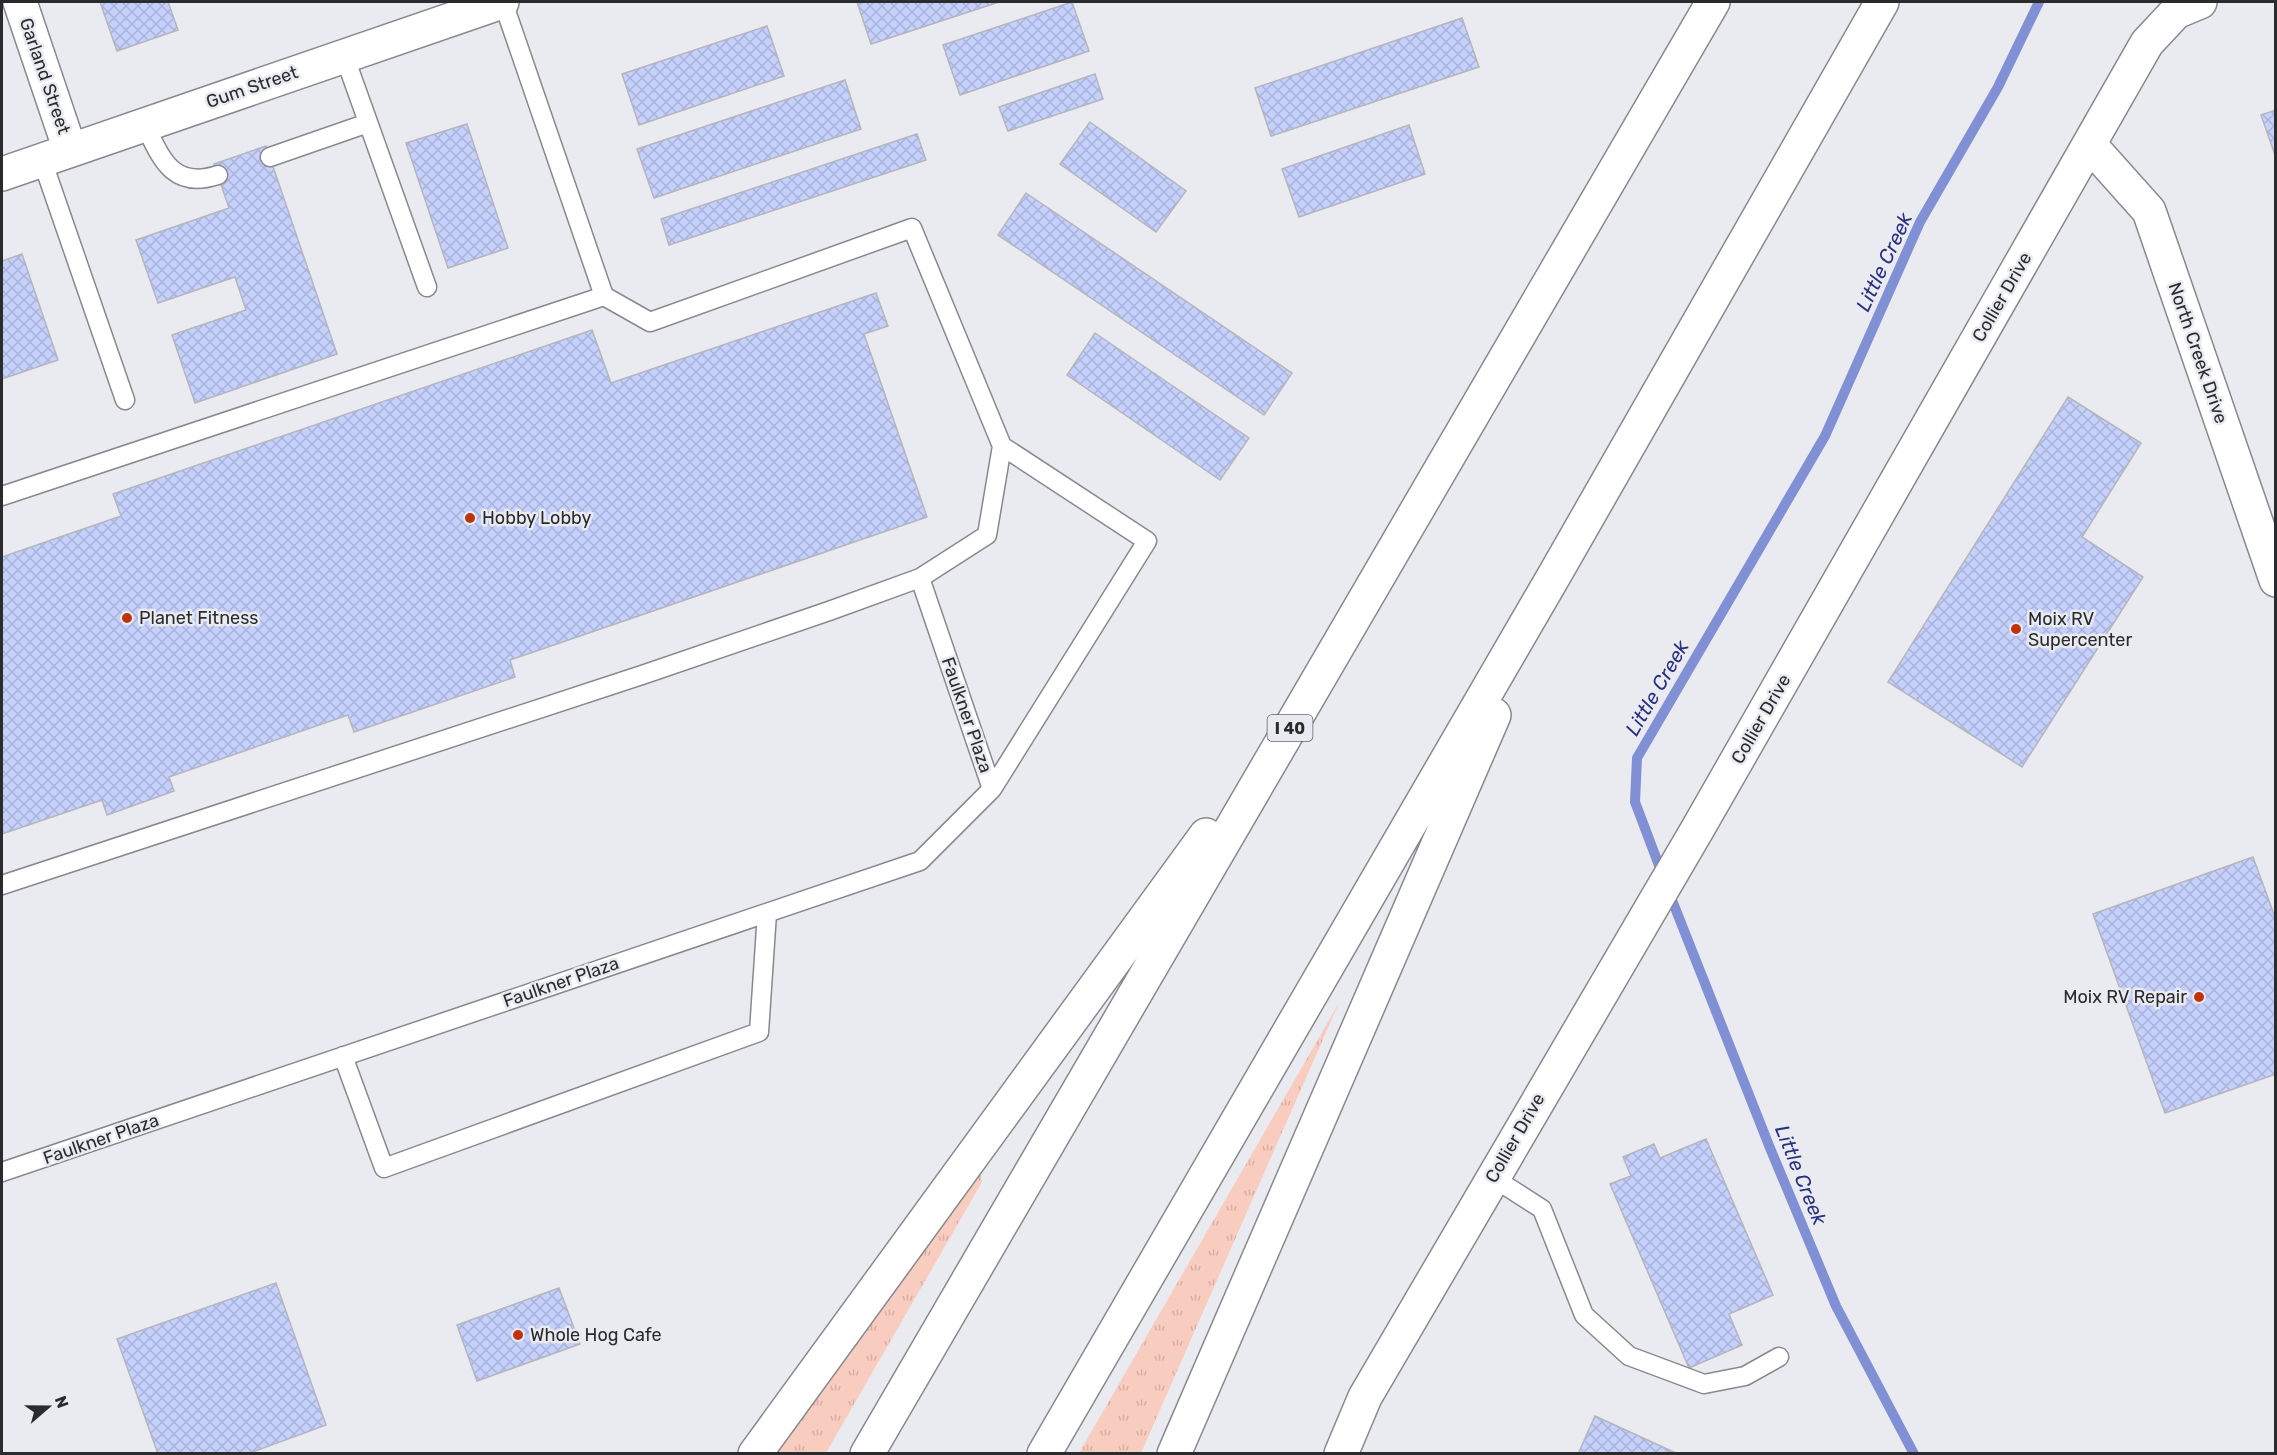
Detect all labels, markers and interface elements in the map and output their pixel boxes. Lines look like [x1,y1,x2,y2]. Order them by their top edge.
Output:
street label: Garland Street [15,15,75,137]
street label: Gum Street [203,61,301,113]
water label: Little Creek [1851,208,1918,315]
street label: Collier Drive [1968,248,2036,346]
street label: North Creek Drive [2164,280,2232,426]
place label: Hobby Lobby [482,507,591,529]
marker: Hobby Lobby [463,511,477,525]
place label: Planet Fitness [139,607,259,629]
place label: Moix RV Supercenter [2028,608,2132,651]
marker: Planet Fitness [120,611,134,625]
marker: Moix RV Supercenter [2009,622,2023,636]
water label: Little Creek [1620,636,1694,740]
street label: Faulkner Plaza [937,654,997,776]
street label: Collier Drive [1727,670,1795,768]
road number: I 40 [1268,715,1312,741]
street label: Faulkner Plaza [500,952,622,1012]
place label: Moix RV Repair [2063,986,2187,1008]
marker: Moix RV Repair [2192,990,2206,1004]
street label: Collier Drive [1481,1089,1549,1187]
street label: Faulkner Plaza [40,1109,162,1169]
water label: Little Creek [1770,1121,1832,1229]
place label: Whole Hog Cafe [530,1324,662,1346]
marker: Whole Hog Cafe [511,1328,525,1342]
north arrow [18,1377,78,1437]
text: N [51,1393,73,1411]

